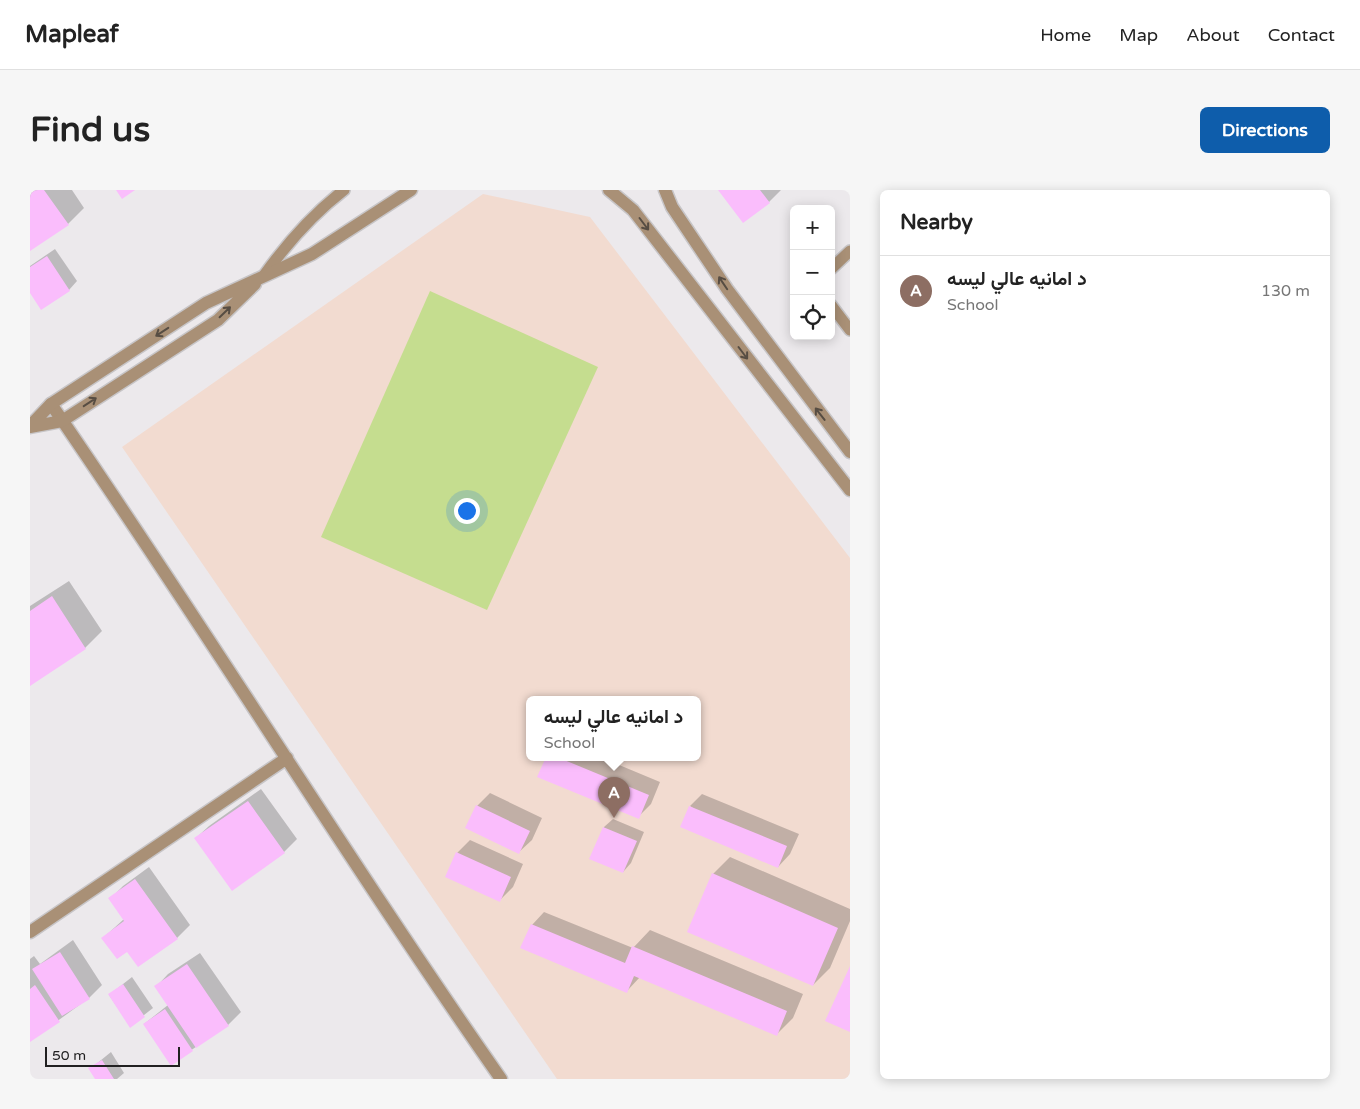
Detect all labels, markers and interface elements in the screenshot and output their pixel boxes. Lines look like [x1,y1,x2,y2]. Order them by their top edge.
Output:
text: Mapleaf [25,20,119,49]
text: Home [1040,24,1091,46]
text: Map [1119,24,1158,46]
text: About [1186,24,1240,46]
text: Contact [1268,24,1335,46]
button: Directions [1200,107,1330,153]
text: Find us [30,109,150,151]
map controls [790,205,835,340]
button: + [790,205,835,250]
text: Nearby [900,210,973,235]
one-way arrow [638,217,649,230]
button: − [790,250,835,295]
text: د امانیه عالي لیسه [947,268,1087,290]
one-way arrow [718,277,728,291]
text: A [910,281,922,301]
text: 130 m [1261,281,1310,301]
button: locate [790,295,835,340]
text: School [947,295,999,315]
one-way arrow [219,306,232,318]
one-way arrow [155,327,169,337]
one-way arrow [737,346,748,359]
one-way arrow [83,397,97,407]
one-way arrow [815,407,825,421]
your location [454,498,480,524]
popup [526,696,701,761]
text: د امانیه عالي لیسه [544,706,683,728]
text: School [544,733,595,753]
pin: A [598,777,630,818]
scale bar [45,1044,180,1067]
text: 50 m [52,1047,86,1064]

